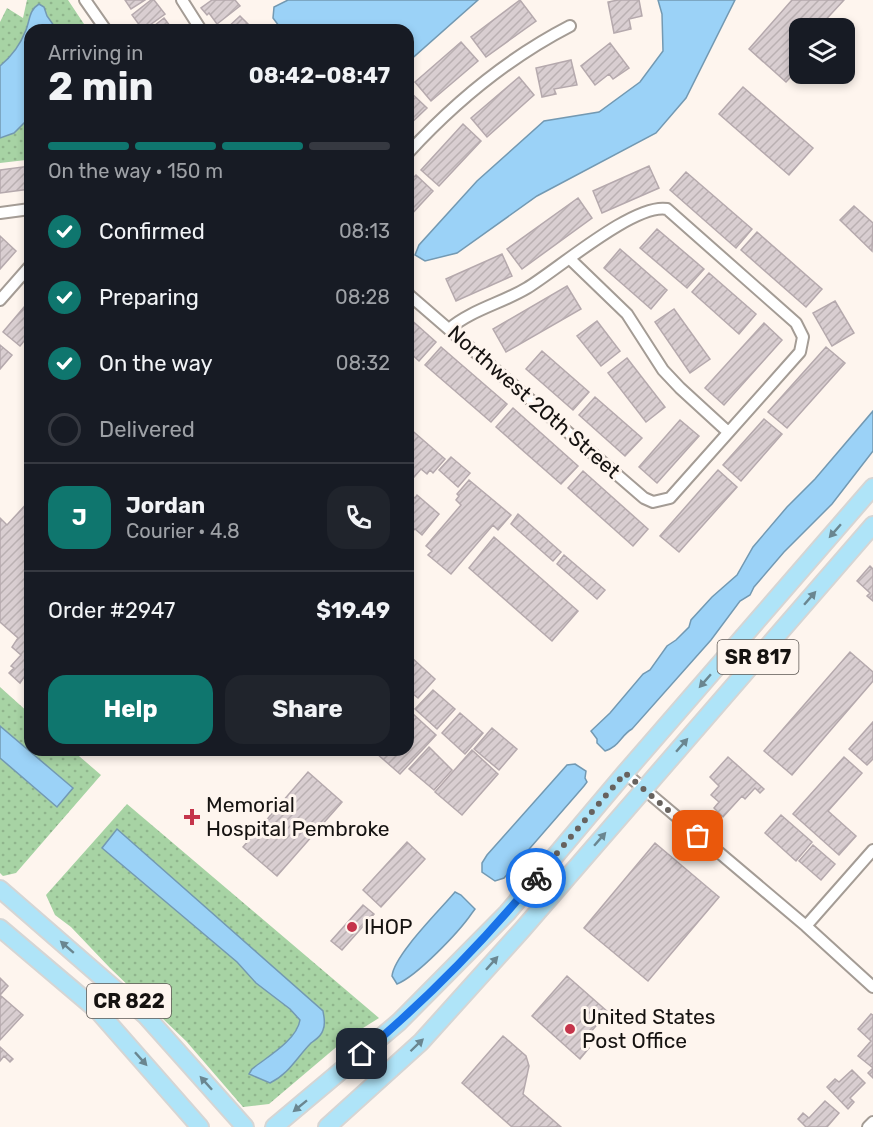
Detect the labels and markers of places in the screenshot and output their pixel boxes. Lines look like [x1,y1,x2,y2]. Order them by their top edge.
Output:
place label: Memorial Hospital Pembroke [206,792,390,841]
marker: Memorial Hospital Pembroke [183,808,201,826]
pin [672,810,723,861]
place label: IHOP [364,914,412,939]
marker: IHOP [345,920,359,934]
place label: United States Post Office [582,1004,716,1053]
marker: United States Post Office [563,1022,577,1036]
pin [336,1028,387,1079]

